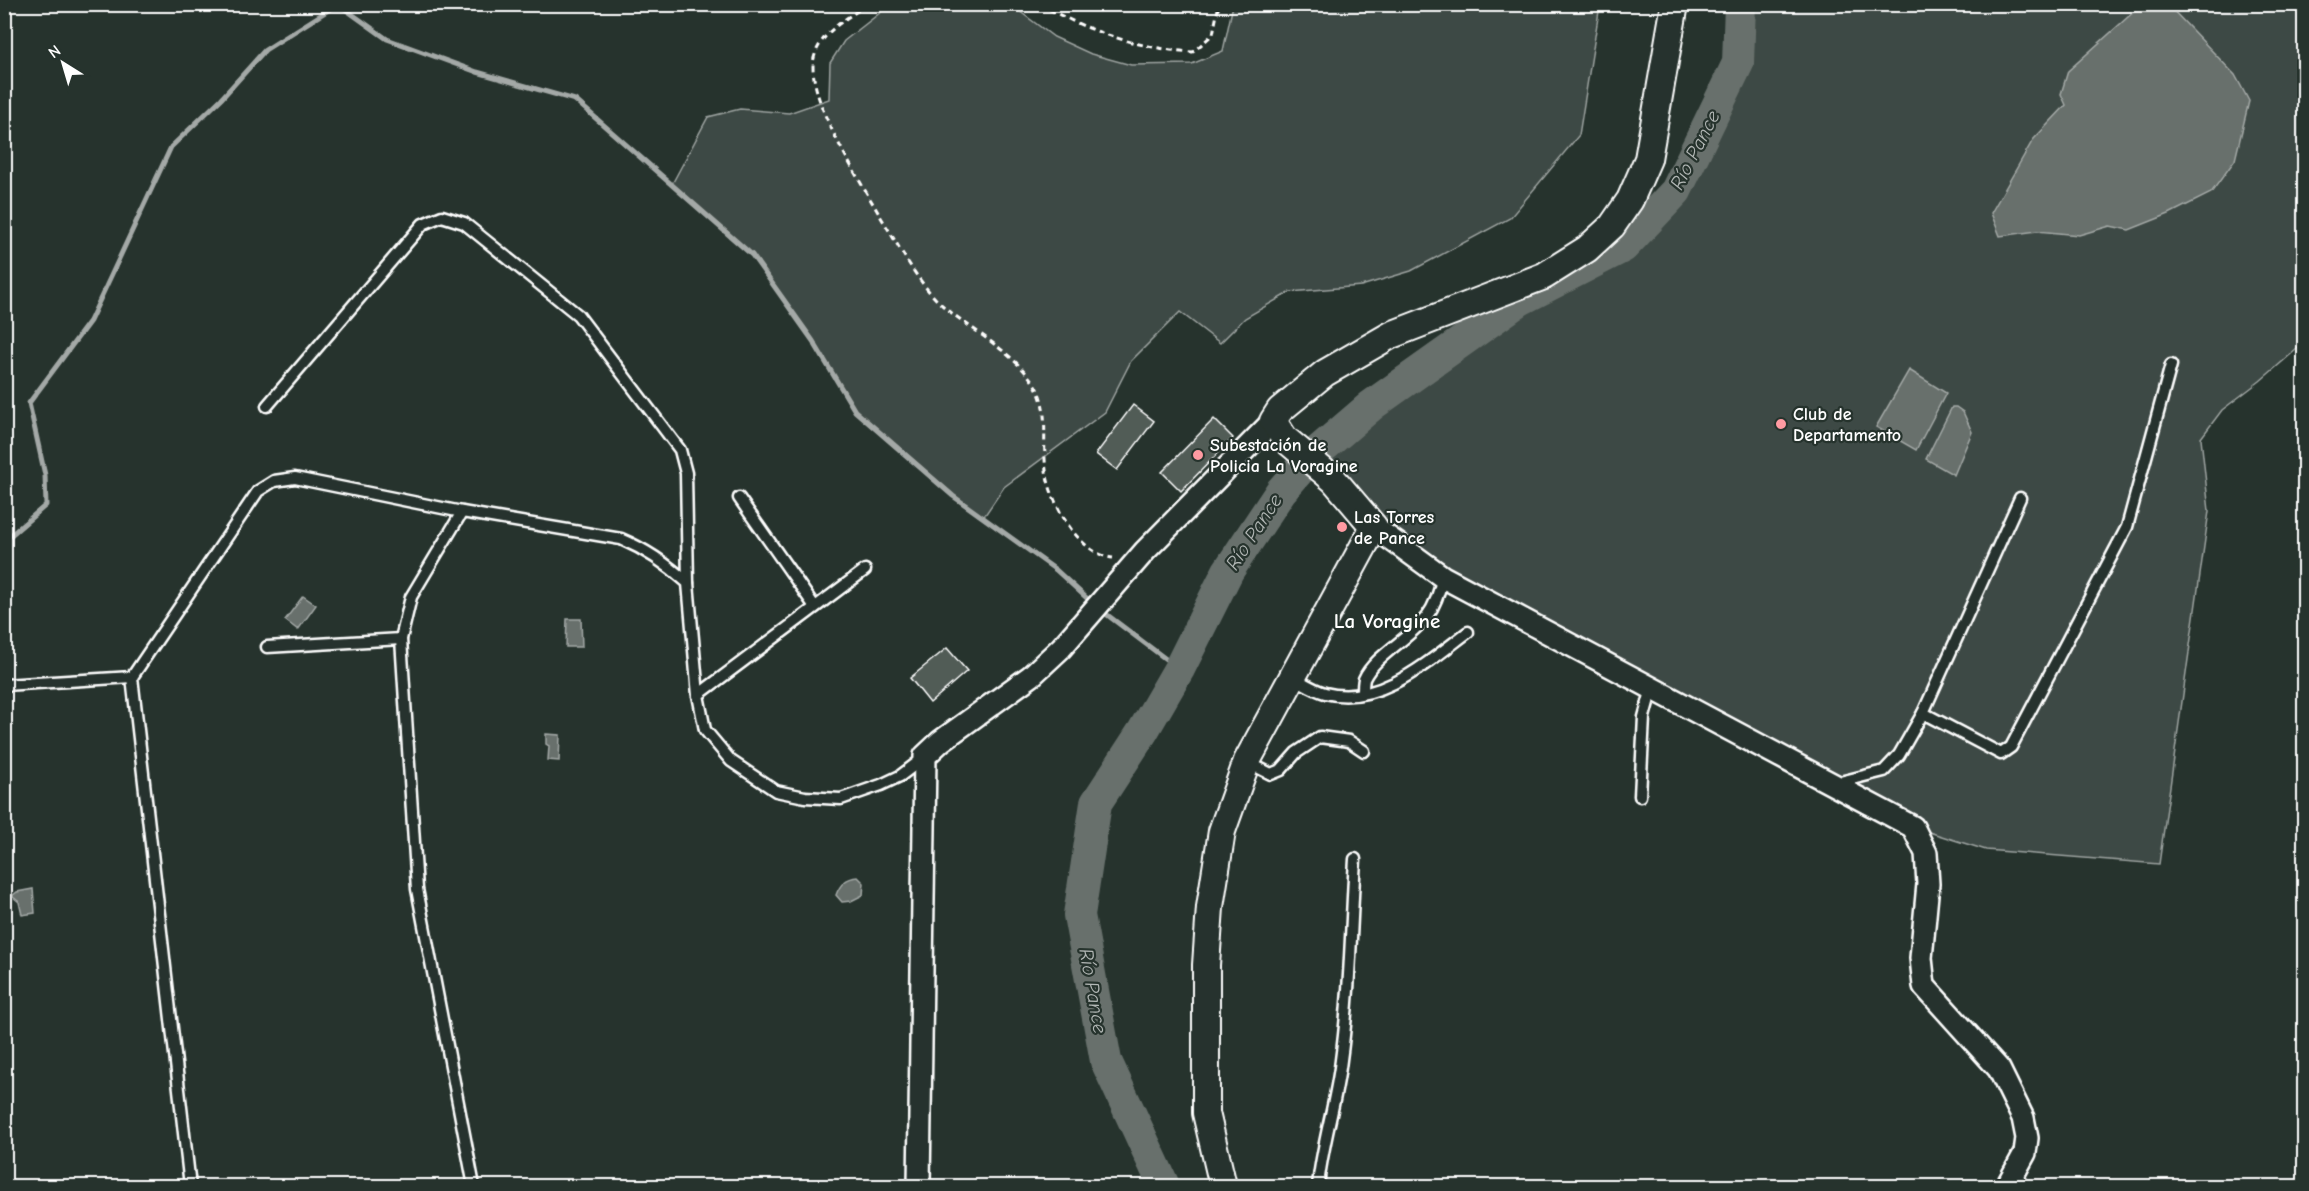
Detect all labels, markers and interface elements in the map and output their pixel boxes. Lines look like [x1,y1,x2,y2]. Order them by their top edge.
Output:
north arrow [33,33,93,93]
text: N [45,41,64,62]
water label: Río Pance [1665,107,1725,193]
place label: Club de Departamento [1793,404,1901,446]
marker: Club de Departamento [1774,417,1788,431]
place label: Subestación de Policia La Voragine [1210,435,1358,477]
marker: Subestación de Policia La Voragine [1191,448,1205,462]
water label: Río Pance [1221,490,1287,574]
place label: Las Torres de Pance [1354,507,1435,549]
marker: Las Torres de Pance [1335,520,1349,534]
district label: La Voragine [1334,609,1440,633]
water label: Río Pance [1074,947,1112,1035]

